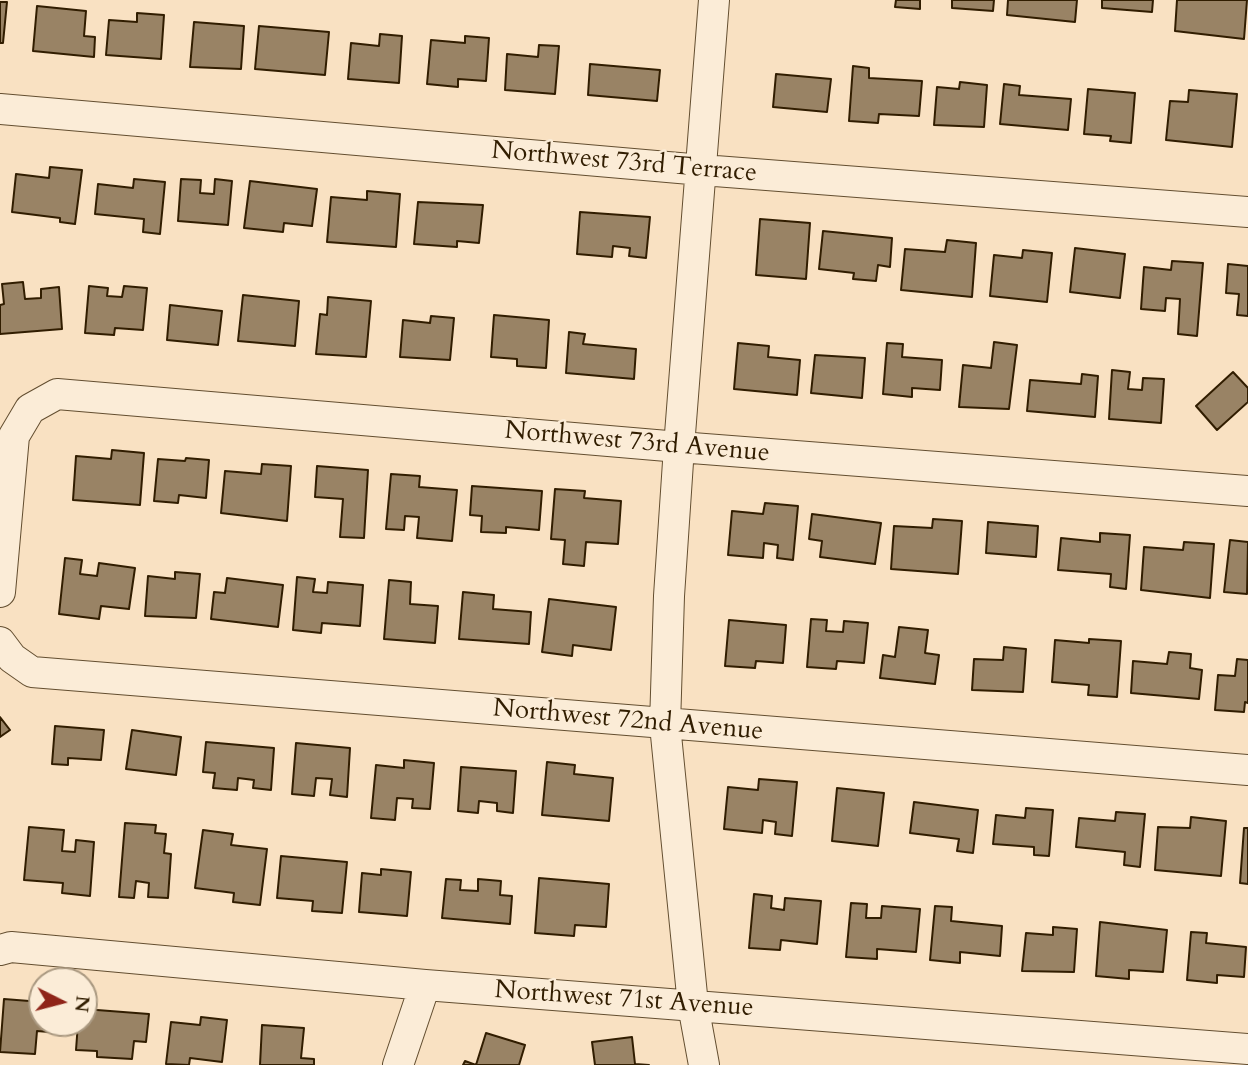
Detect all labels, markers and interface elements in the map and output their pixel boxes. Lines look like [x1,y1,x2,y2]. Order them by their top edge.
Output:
street label: Northwest 73rd Terrace [490,136,758,190]
street label: Northwest 73rd Avenue [503,416,771,470]
street label: Northwest 72nd Avenue [492,694,764,748]
north arrow [28,967,98,1037]
street label: Northwest 71st Avenue [493,975,755,1025]
text: N [68,994,96,1014]

